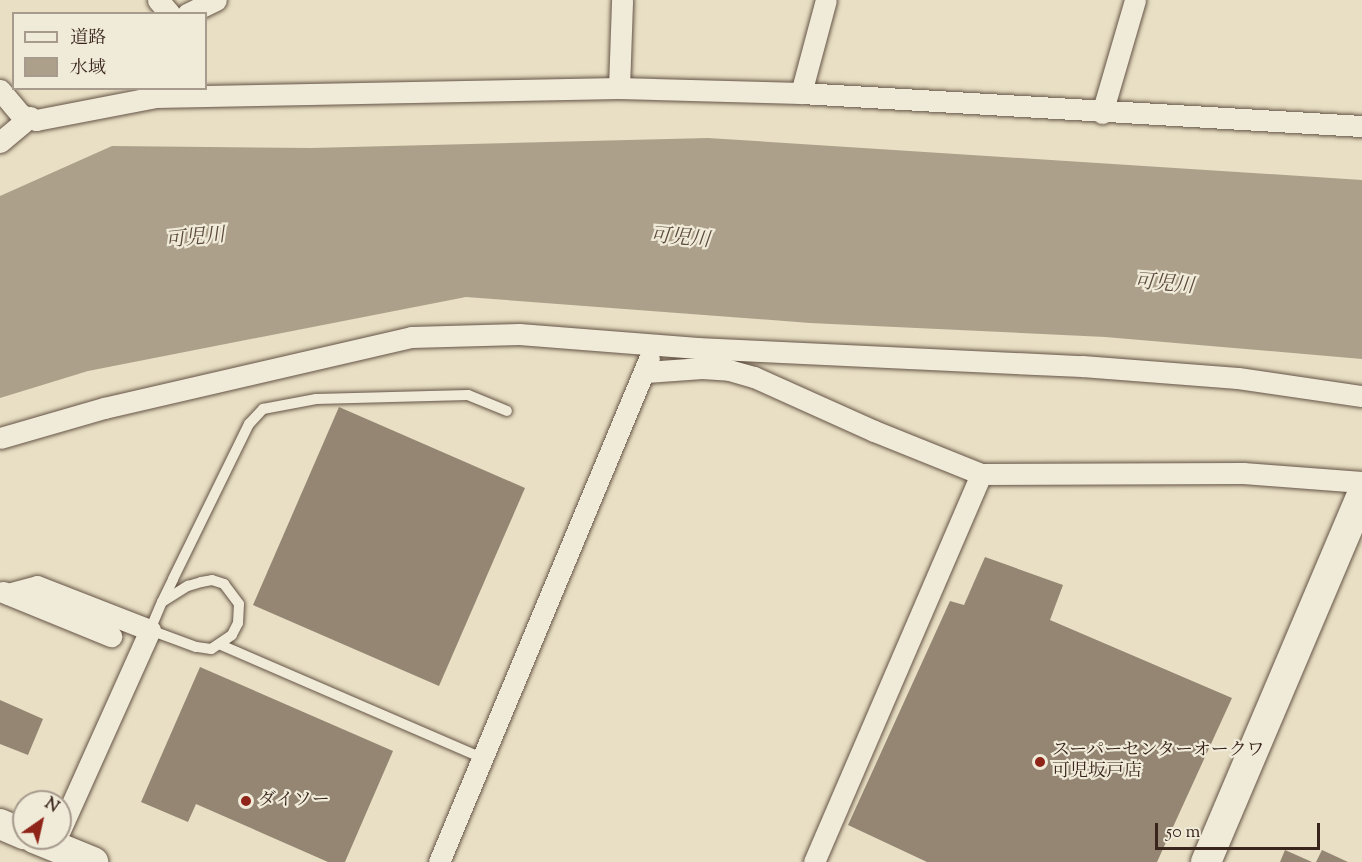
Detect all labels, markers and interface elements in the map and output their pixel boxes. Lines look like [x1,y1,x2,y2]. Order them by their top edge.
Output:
legend [12,12,207,90]
text: 道路 [70,26,106,52]
text: 水域 [70,56,106,82]
water label: 可児川 [164,224,226,254]
water label: 可児川 [649,224,711,254]
water label: 可児川 [1133,270,1195,300]
place label: スーパーセンターオークワ 可児坂戸店 [1052,741,1267,783]
marker: スーパーセンターオークワ 可児坂戸店 [1033,755,1047,769]
north arrow [12,790,72,850]
place label: ダイソー [258,790,330,812]
text: N [39,793,63,819]
marker: ダイソー [239,794,253,808]
scale bar [1158,811,1323,849]
text: 50 m [1166,820,1200,846]

